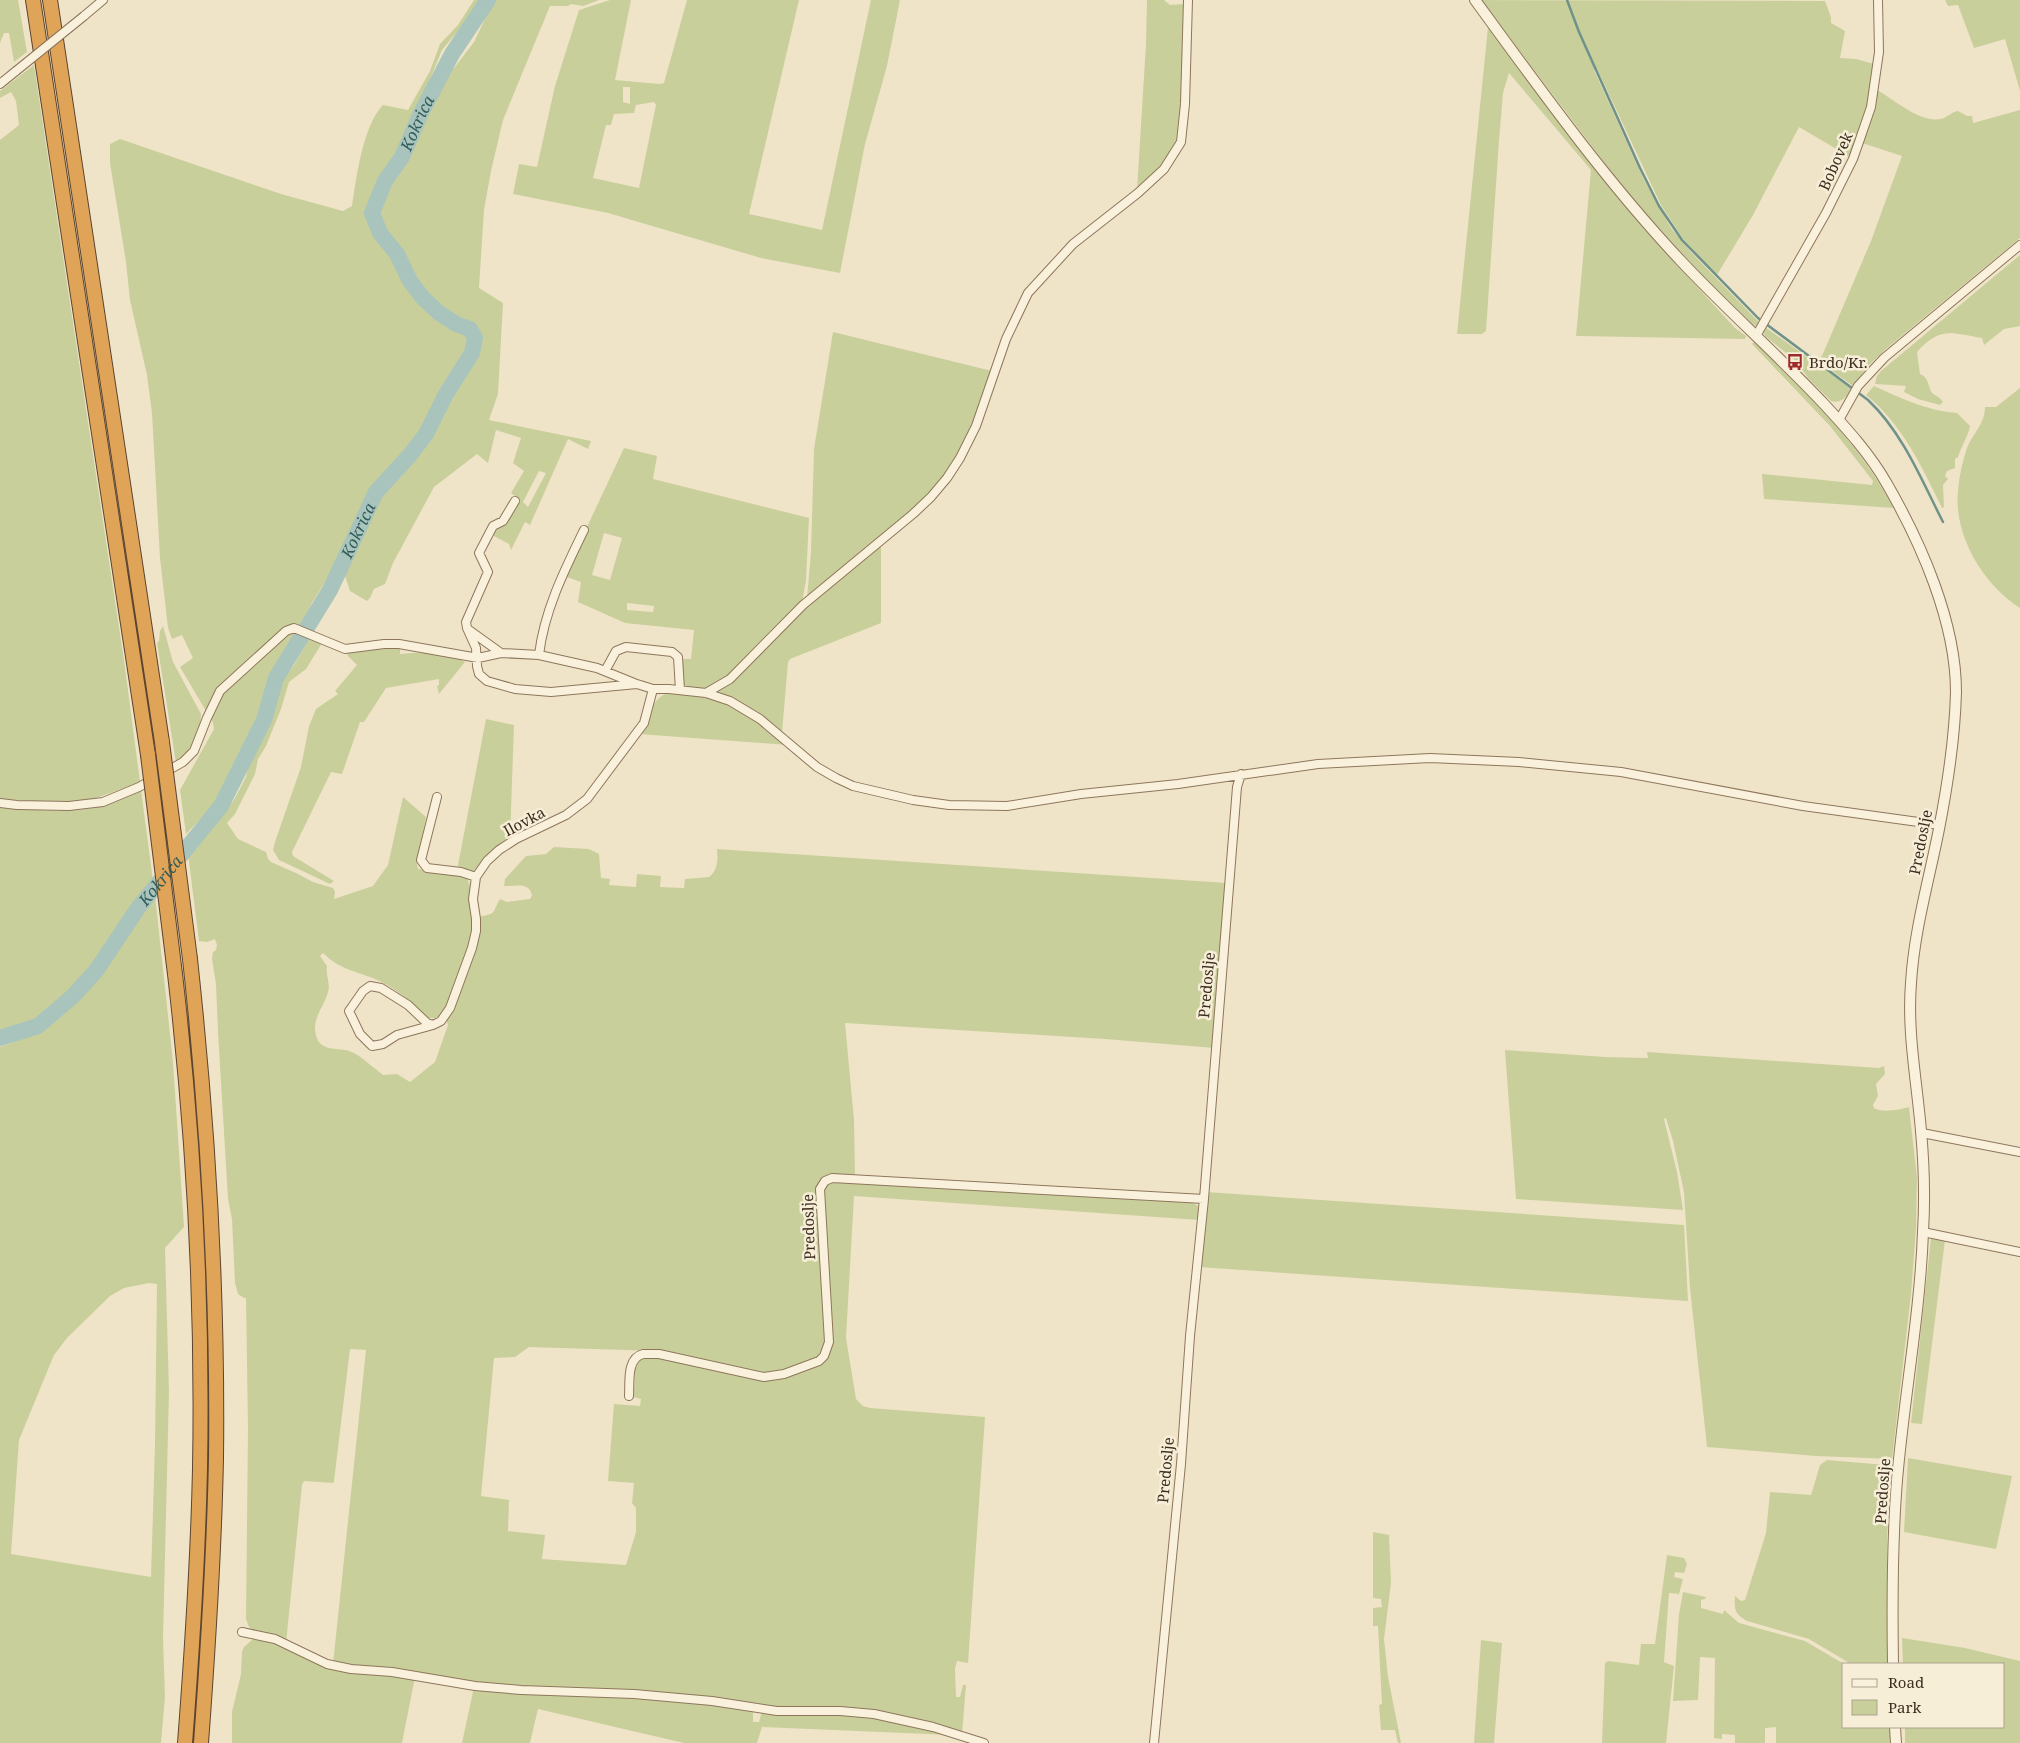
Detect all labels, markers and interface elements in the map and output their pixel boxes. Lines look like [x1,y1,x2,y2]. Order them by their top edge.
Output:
water label: Kokrica [395,91,440,155]
street label: Bobovek [1813,128,1857,193]
bus stop icon: Brdo/Kr. [1785,352,1805,372]
place label: Brdo/Kr. [1809,352,1867,372]
water label: Kokrica [335,499,381,563]
street label: Ilovka [500,802,548,840]
street label: Predoslje [1904,808,1936,876]
water label: Kokrica [133,850,188,911]
street label: Predoslje [1193,951,1219,1019]
street label: Predoslje [797,1194,819,1260]
street label: Predoslje [1152,1436,1178,1504]
street label: Predoslje [1870,1457,1894,1525]
legend [1842,1663,2005,1728]
text: Road [1888,1672,1924,1692]
text: Park [1888,1697,1922,1717]

